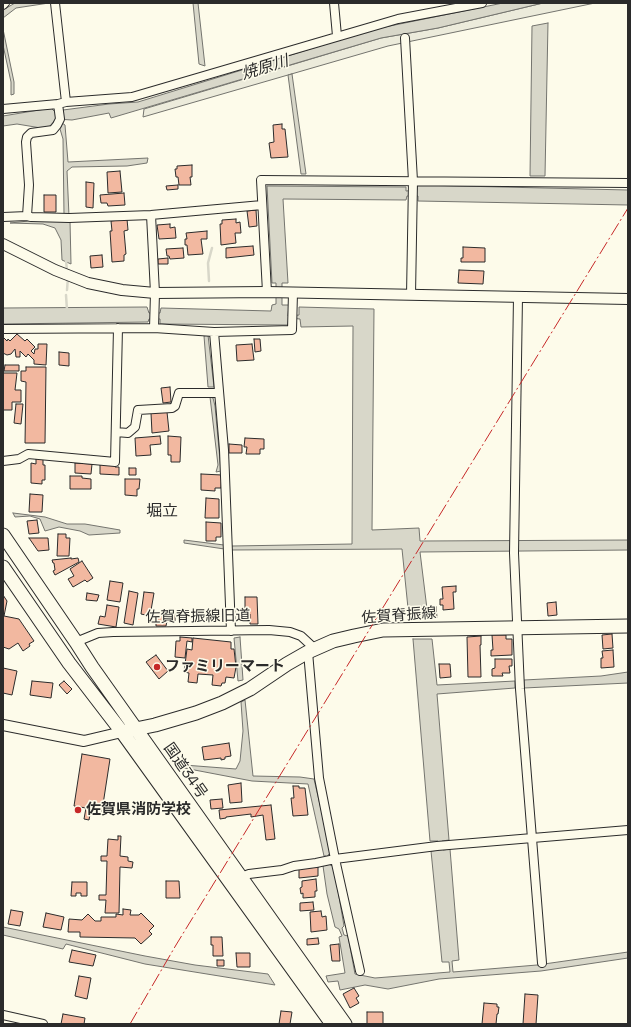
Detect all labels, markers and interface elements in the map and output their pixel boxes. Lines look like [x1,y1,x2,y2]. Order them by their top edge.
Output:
water label: 焼原川 [239,52,291,84]
district label: 堀立 [146,502,178,522]
street label: 佐賀脊振線 [361,604,437,628]
street label: 佐賀脊振線旧道 [145,607,251,627]
place label: ファミリーマート [165,658,285,676]
marker: ファミリーマート [152,662,162,672]
street label: 国道34号 [159,740,211,802]
place label: 佐賀県消防学校 [86,801,191,819]
marker: 佐賀県消防学校 [73,805,83,815]

